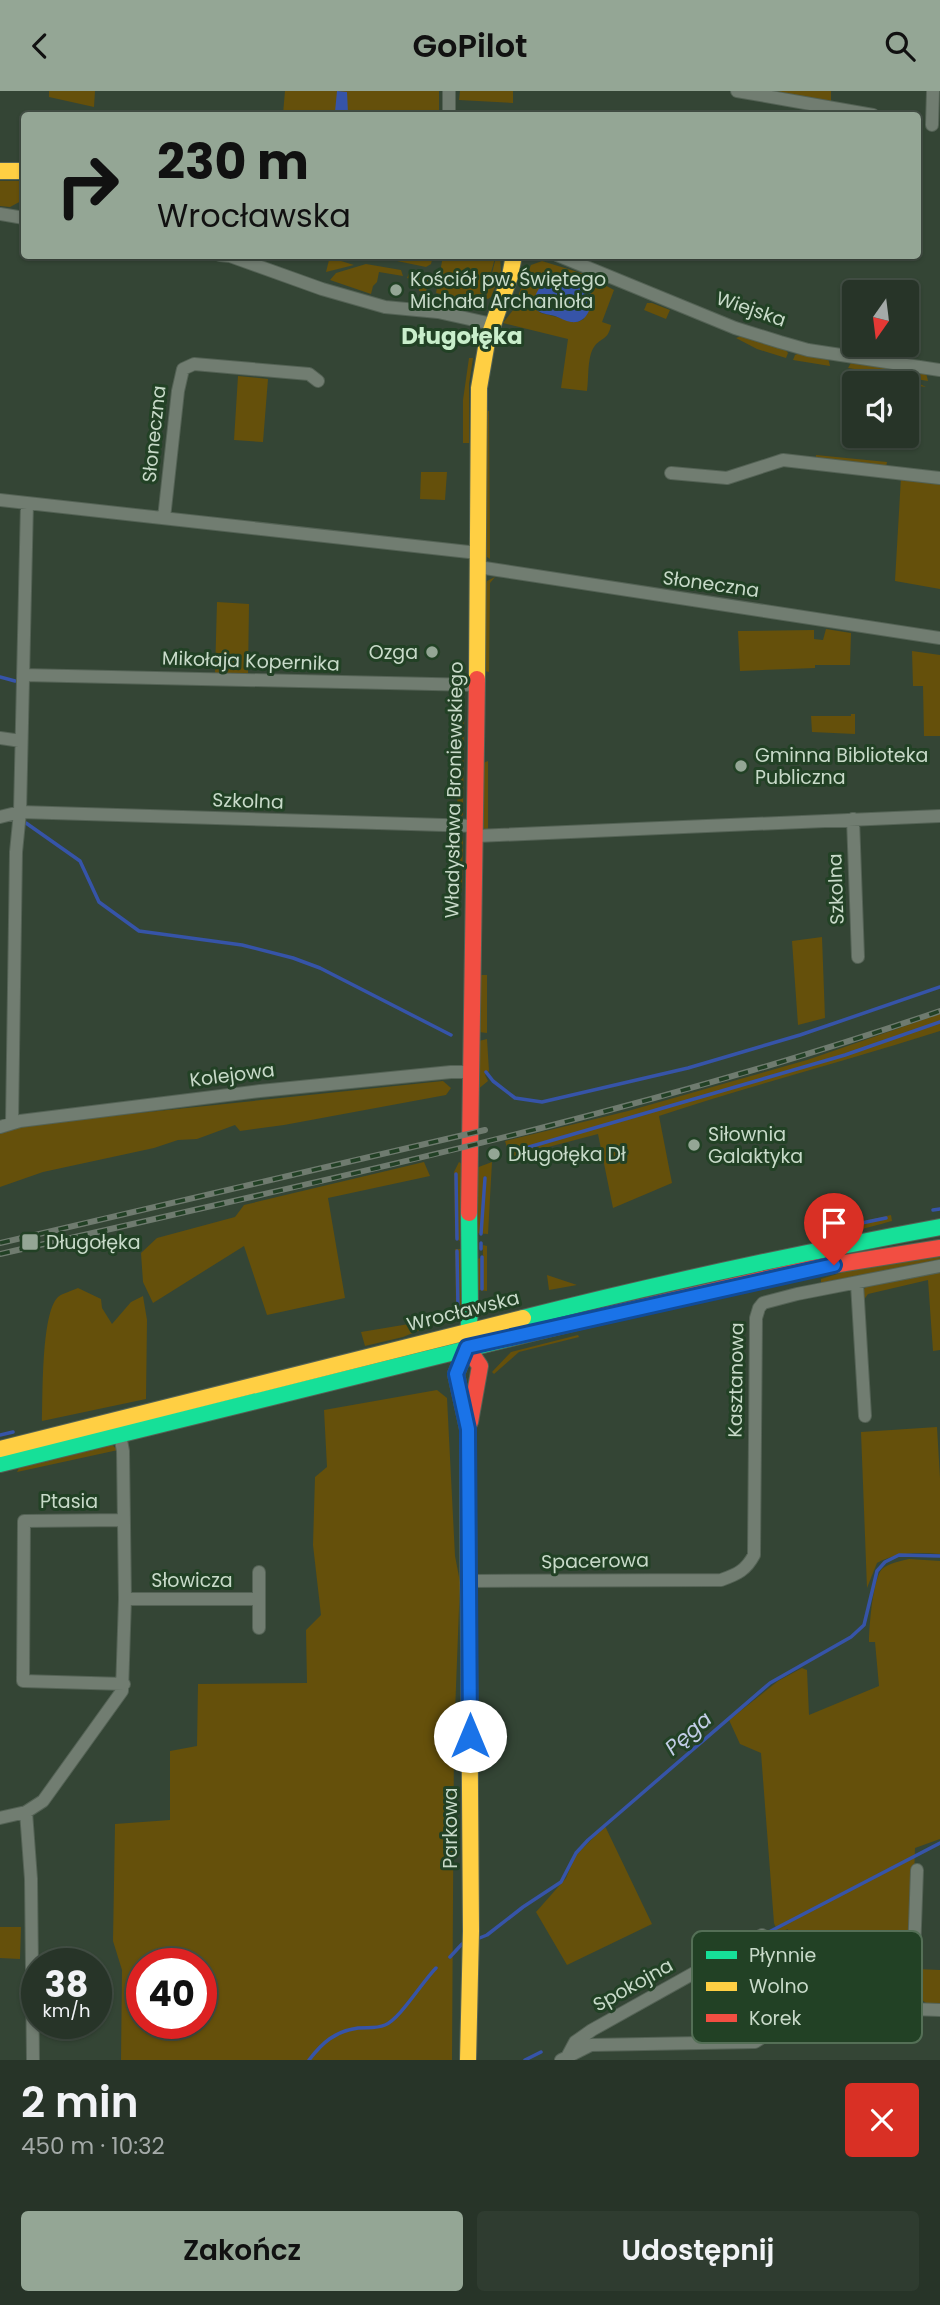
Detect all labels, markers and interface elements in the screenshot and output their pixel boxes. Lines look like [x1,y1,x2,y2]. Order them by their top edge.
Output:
text: GoPilot [412,23,528,68]
icon: back [21,27,59,65]
icon: search [881,27,919,65]
text: 230 m [157,128,309,196]
icon: right [42,140,133,231]
text: Wrocławska [157,193,351,238]
place label: Kościół pw. Świętego Michała Archanioła [410,266,606,315]
north arrow [842,280,919,357]
map controls [842,280,919,448]
marker: Kościół pw. Świętego Michała Archanioła [388,282,404,298]
street label: Wiejska [712,284,790,334]
district label: Długołęka [401,320,523,352]
button: sound [842,371,919,448]
street label: Słoneczna [135,384,173,484]
street label: Słoneczna [661,564,761,604]
place label: Ozga [369,639,418,666]
street label: Mikołaja Kopernika [162,644,340,678]
marker: Ozga [424,644,440,660]
street label: Władysława Broniewskiego [438,661,470,919]
place label: Gminna Biblioteka Publiczna [755,742,928,791]
marker: Gminna Biblioteka Publiczna [733,758,749,774]
street label: Szkolna [212,786,284,816]
street label: Szkolna [821,853,851,925]
street label: Kolejowa [188,1056,276,1094]
place label: Siłownia Galaktyka [708,1121,803,1170]
marker: Siłownia Galaktyka [686,1137,702,1153]
place label: Długołęka Dł [508,1141,626,1168]
marker: Długołęka Dł [486,1146,502,1162]
pin [804,1193,864,1265]
icon: arrive [815,1204,853,1242]
place label: Długołęka [46,1229,141,1256]
marker: Długołęka [20,1232,40,1252]
street label: Wrocławska [404,1284,522,1338]
street label: Kasztanowa [721,1322,751,1438]
street label: Ptasia [40,1488,98,1515]
street label: Spacerowa [541,1547,649,1575]
street label: Słowicza [151,1567,233,1594]
position arrow [433,1699,507,1773]
water label: Pęga [658,1704,718,1762]
street label: Parkowa [437,1787,464,1869]
legend [692,1931,922,2043]
text: Płynnie [749,1942,816,1969]
speed limit sign: 40 [126,1948,217,2039]
street label: Spokojna [588,1952,678,2018]
text: 38 [45,1960,88,2009]
text: Wolno [749,1973,809,2000]
text: km/h [43,1998,90,2023]
text: Korek [749,2005,801,2032]
text: 2 min [21,2073,139,2132]
button: close [845,2083,919,2157]
text: 450 m · 10:32 [21,2130,165,2162]
button: Zakończ [21,2211,463,2291]
button: Udostępnij [477,2211,919,2291]

